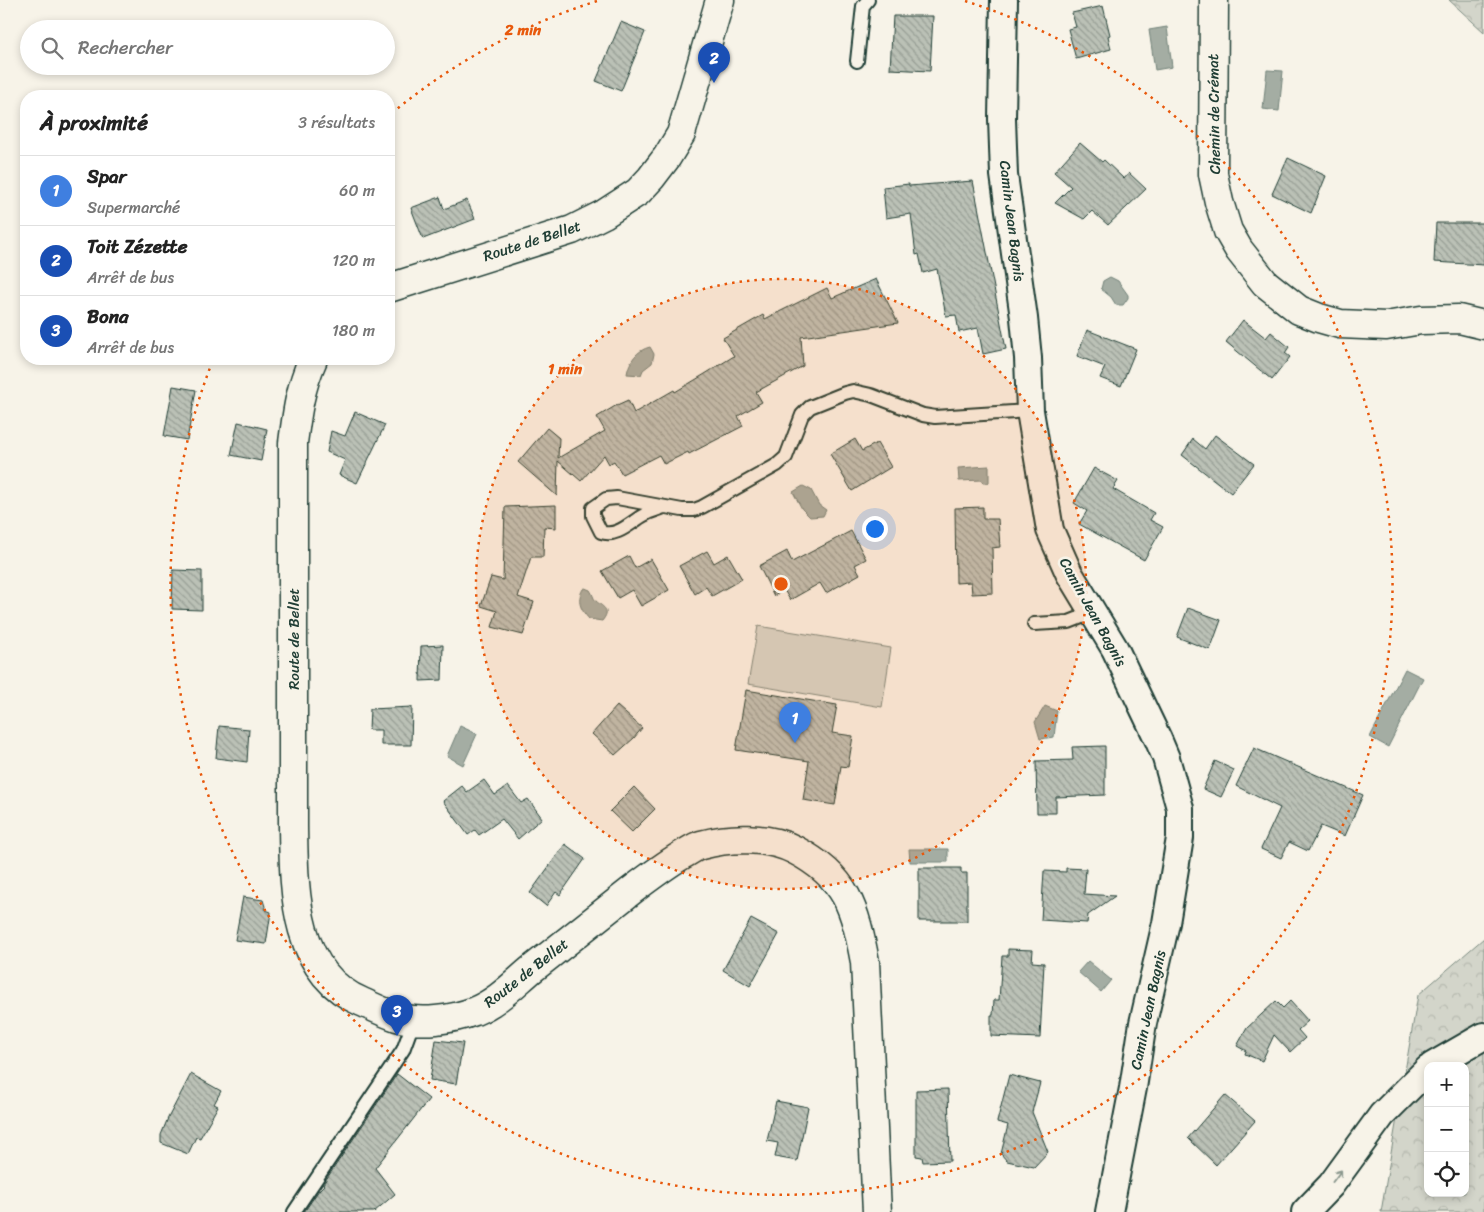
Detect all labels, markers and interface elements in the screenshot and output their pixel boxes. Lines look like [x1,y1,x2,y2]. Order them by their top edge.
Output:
text: 2 min [504,17,542,43]
search box [20,20,395,75]
text: Rechercher [78,31,173,64]
icon: search [38,34,66,62]
pin: 2 [698,42,730,83]
street label: Chemin de Crémat [1200,53,1228,174]
text: À proximité [40,104,148,142]
text: 3 résultats [298,108,375,137]
street label: Camin Jean Bagnis [992,159,1032,284]
text: Spar [87,160,126,193]
text: 1 [53,176,59,205]
text: 60 m [339,176,375,205]
text: Supermarché [87,193,180,222]
street label: Route de Bellet [480,213,585,269]
text: Toit Zézette [87,230,187,263]
text: 2 [51,246,61,275]
text: 120 m [332,246,375,275]
text: Arrêt de bus [87,263,174,292]
text: Bona [87,300,128,333]
text: 3 [52,316,60,345]
text: 180 m [332,316,375,345]
text: Arrêt de bus [87,333,174,362]
text: 1 min [548,356,583,382]
your location [862,516,888,542]
street label: Camin Jean Bagnis [1052,553,1134,672]
centre of rings [772,575,790,593]
street label: Route de Bellet [281,588,307,690]
pin: 1 [779,702,811,743]
street label: Route de Bellet [478,931,574,1014]
street label: Camin Jean Bagnis [1123,947,1174,1072]
pin: 3 [381,995,413,1036]
map controls [1424,1062,1469,1197]
button: + [1424,1062,1469,1107]
button: − [1424,1107,1469,1152]
button: locate [1424,1152,1469,1197]
one-way arrow [1332,1169,1342,1183]

